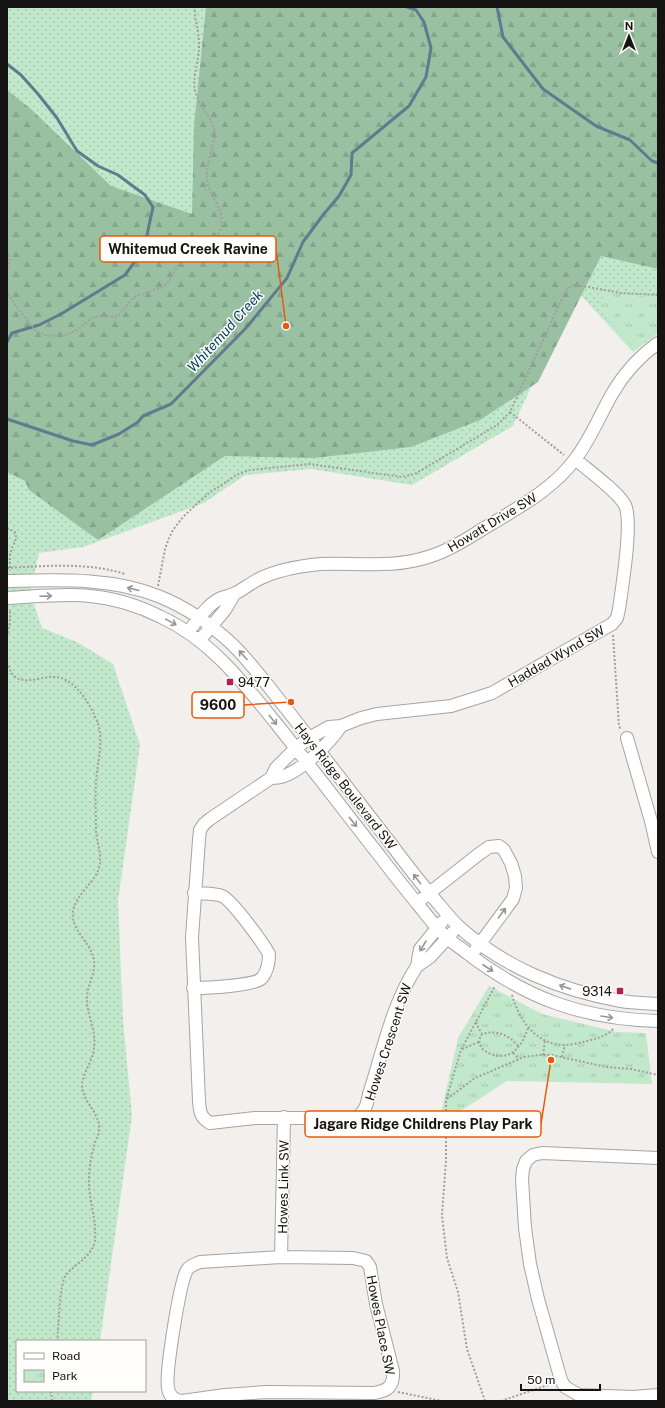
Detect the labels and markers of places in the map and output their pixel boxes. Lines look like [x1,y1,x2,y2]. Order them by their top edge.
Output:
callout: Whitemud Creek Ravine [100,236,276,262]
place label: 9477 [238,675,270,690]
marker: 9477 [225,677,235,687]
callout: 9600 [192,692,244,718]
place label: 9314 [582,984,612,999]
marker: 9314 [615,986,625,996]
callout: Jagare Ridge Childrens Play Park [305,1111,541,1137]

